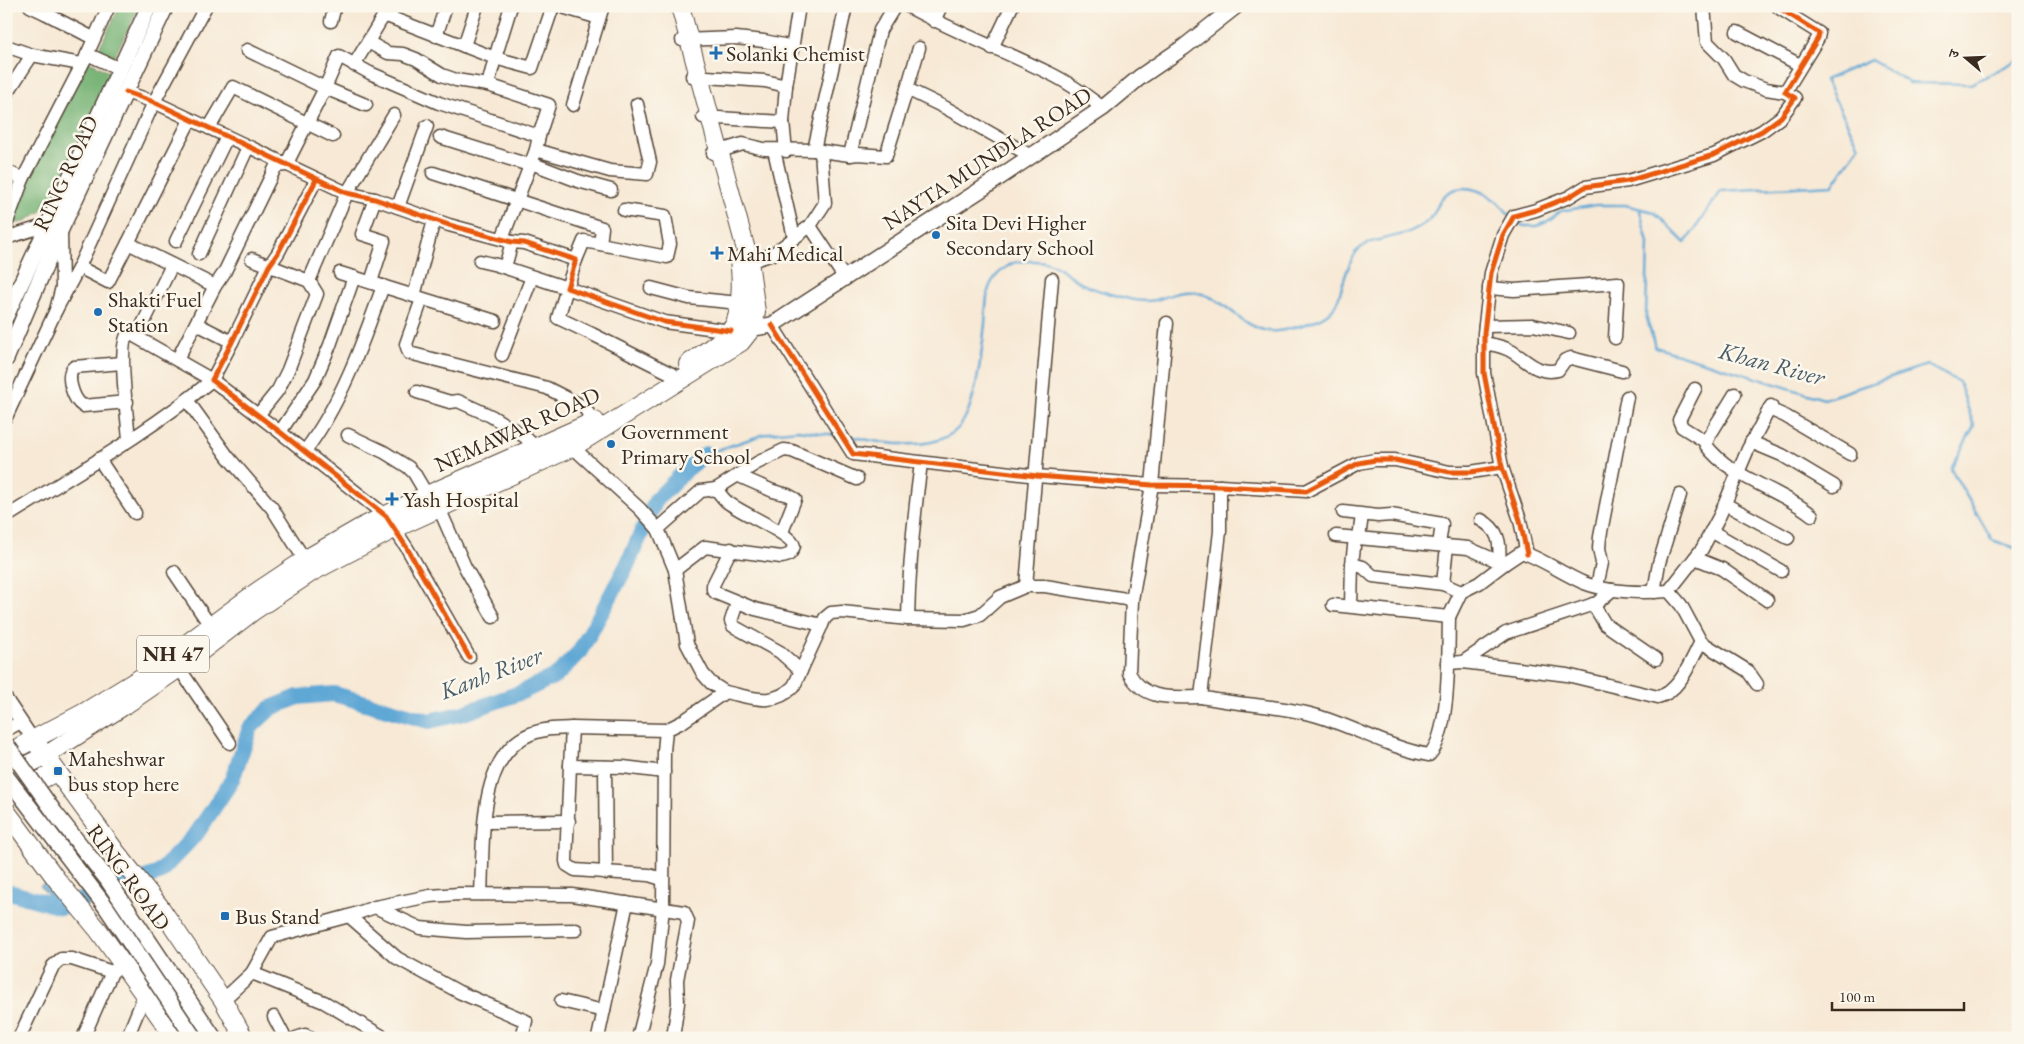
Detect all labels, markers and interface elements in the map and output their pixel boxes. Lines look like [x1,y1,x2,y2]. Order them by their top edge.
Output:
north arrow [1942,32,1992,82]
place label: Solanki Chemist [726,39,865,68]
marker: Solanki Chemist [710,47,722,59]
text: उ [1944,47,1964,61]
street label: NAYTA MUNDLA ROAD [877,80,1097,237]
street label: RING ROAD [26,111,105,236]
place label: Sita Devi Higher Secondary School [946,208,1094,262]
marker: Sita Devi Higher Secondary School [930,229,942,241]
place label: Mahi Medical [727,239,843,268]
marker: Mahi Medical [711,247,723,259]
place label: Shakti Fuel Station [108,285,202,339]
marker: Shakti Fuel Station [92,306,104,318]
water label: Khan River [1715,334,1830,393]
street label: NEMAWAR ROAD [430,380,604,479]
place label: Government Primary School [621,417,750,471]
marker: Government Primary School [605,438,617,450]
place label: Yash Hospital [403,485,519,514]
marker: Yash Hospital [385,492,399,506]
road number: NH 47 [137,636,209,672]
water label: Kanh River [434,638,548,707]
place label: Maheshwar bus stop here [68,744,179,798]
marker: Maheshwar bus stop here [52,765,64,777]
street label: RING ROAD [80,818,177,936]
place label: Bus Stand [235,902,321,931]
marker: Bus Stand [219,910,231,922]
scale bar [1832,979,1964,1011]
text: 100 m [1839,987,1876,1006]

